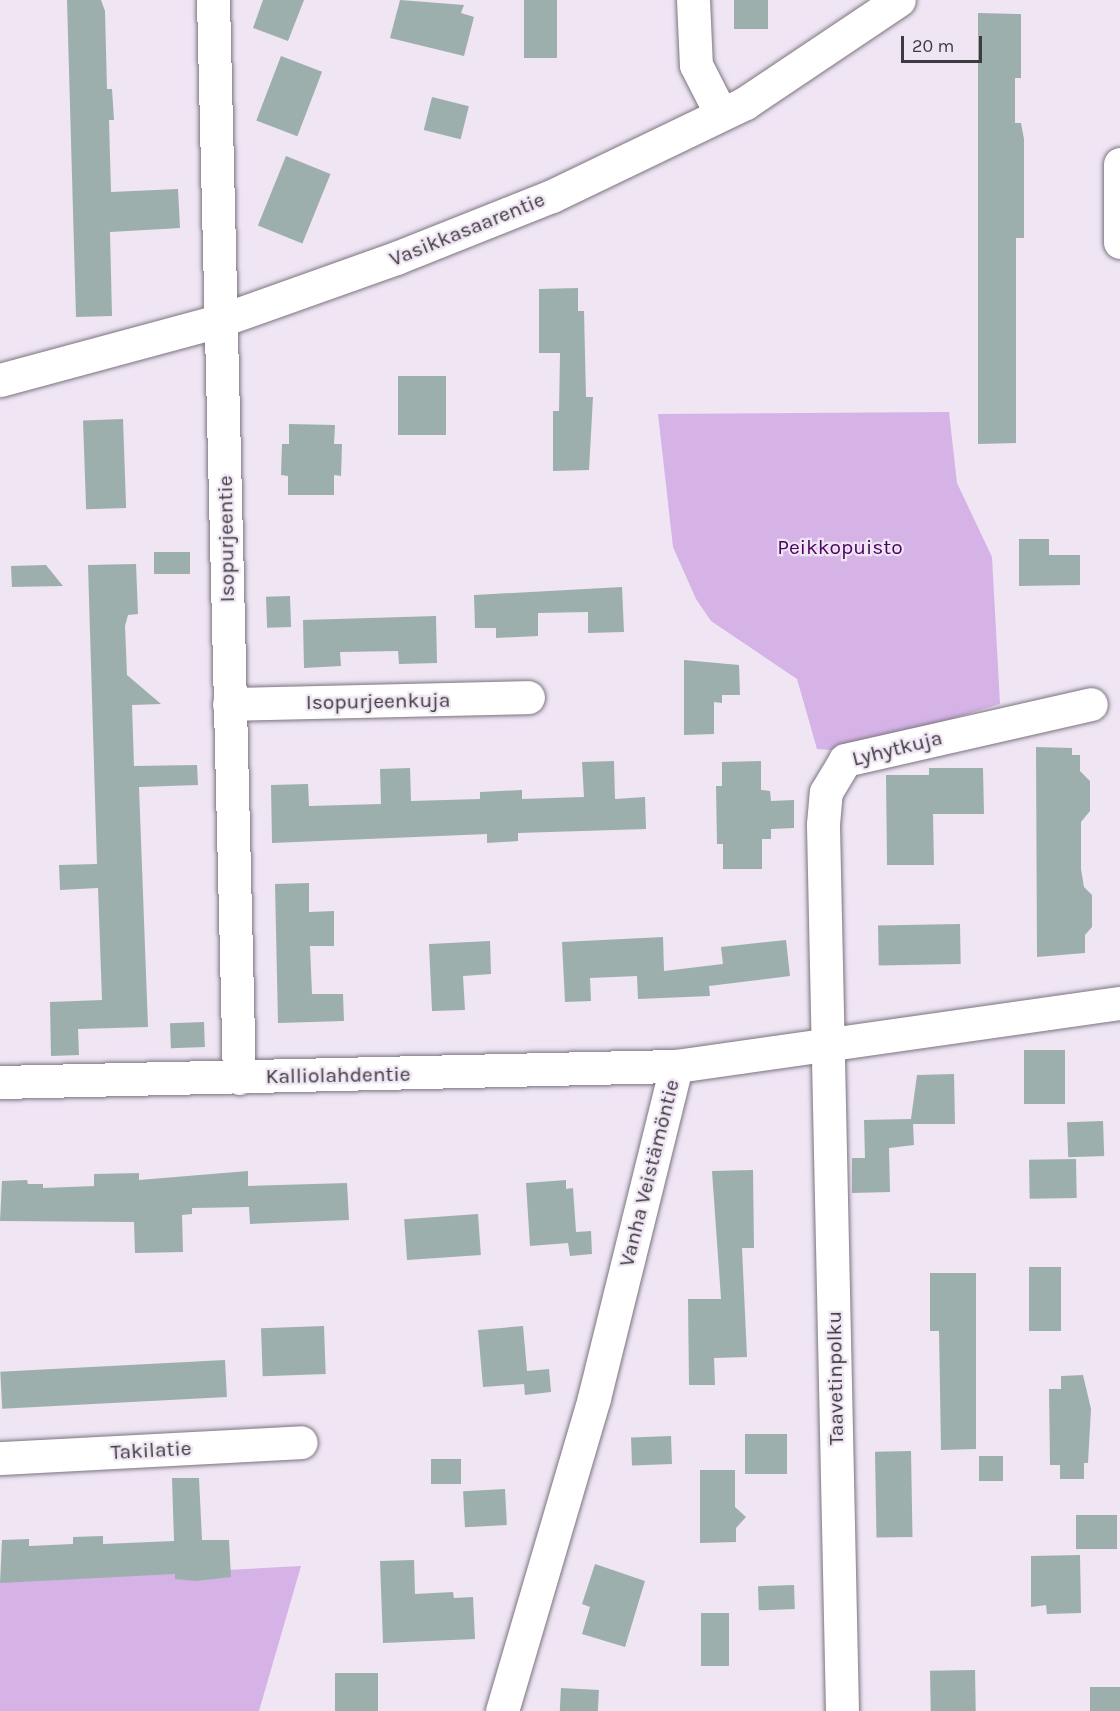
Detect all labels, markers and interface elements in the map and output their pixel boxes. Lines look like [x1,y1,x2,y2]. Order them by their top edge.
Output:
scale bar [904,24,985,62]
text: 20 m [912,35,954,57]
street label: Vasikkasaarentie [386,186,548,272]
street label: Isopurjeentie [212,475,240,603]
park label: Peikkopuisto [777,534,903,560]
street label: Isopurjeenkuja [306,687,450,715]
street label: Lyhytkuja [849,725,945,771]
street label: Kalliolahdentie [265,1061,411,1089]
street label: Vanha Veistämöntie [614,1077,684,1269]
street label: Taavetinpolku [821,1311,849,1445]
street label: Takilatie [110,1435,192,1465]

